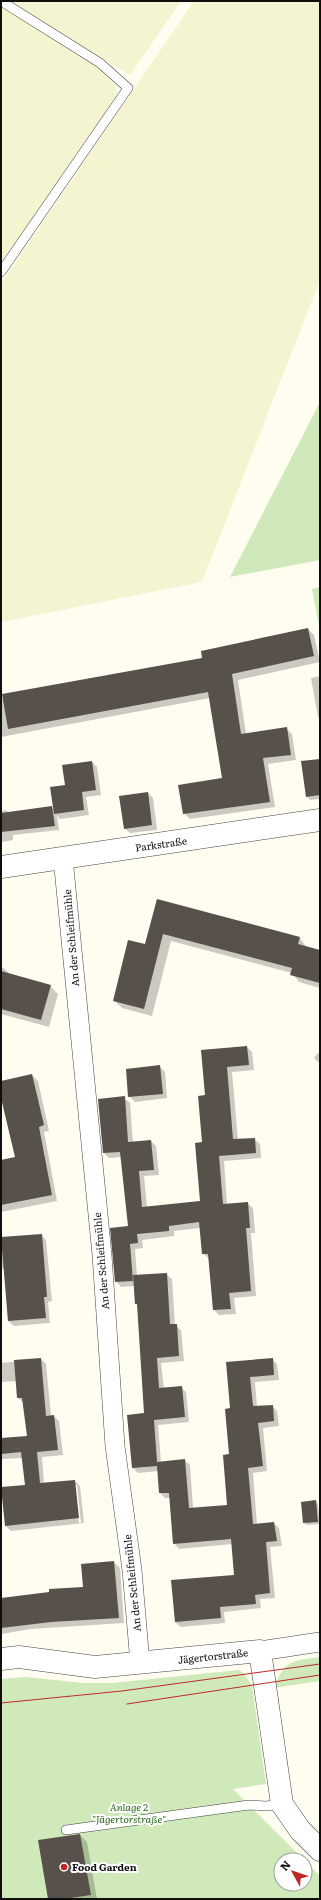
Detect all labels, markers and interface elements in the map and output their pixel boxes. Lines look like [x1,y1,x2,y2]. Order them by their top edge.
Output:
street label: Parkstraße [134,832,188,855]
street label: An der Schleifmühle [59,889,82,987]
street label: An der Schleifmühle [89,1212,112,1310]
street label: An der Schleifmühle [119,1534,144,1632]
street label: Jägertorstraße [177,1644,249,1667]
park label: Anlage 2 "Jägertorstraße" [92,1799,166,1826]
north arrow [273,1852,313,1892]
text: N [275,1856,294,1874]
place label: Food Garden [72,1859,137,1874]
marker: Food Garden [59,1862,69,1872]

